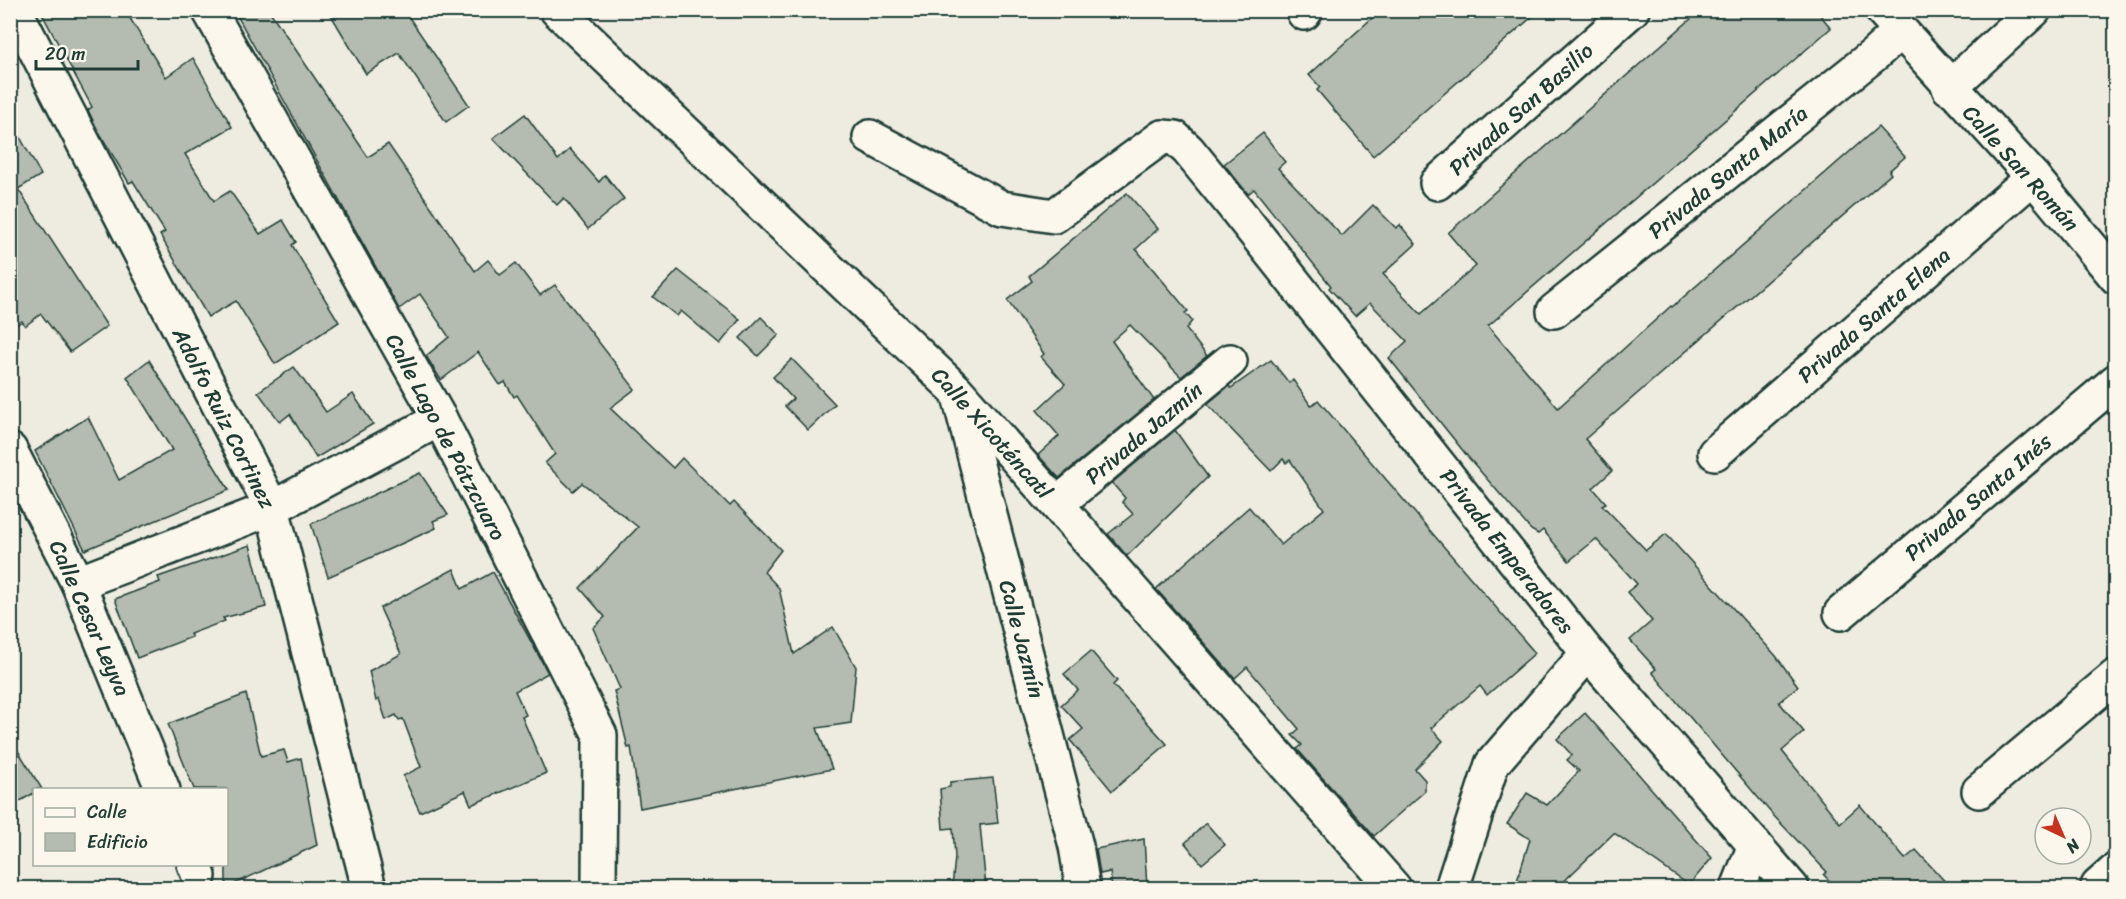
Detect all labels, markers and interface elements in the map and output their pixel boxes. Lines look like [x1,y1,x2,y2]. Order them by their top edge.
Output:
street label: Privada San Basilio [1439,32,1603,186]
scale bar [36,33,138,71]
text: 20 m [45,38,85,70]
street label: Privada Santa María [1639,95,1817,249]
street label: Calle San Román [1953,95,2089,241]
street label: Privada Santa Elena [1788,237,1960,393]
street label: Adolfo Ruiz Cortinez [161,319,287,516]
street label: Calle Lago de Pátzcuaro [375,326,517,548]
street label: Calle Xicoténcatl [921,358,1063,509]
street label: Privada Jazmín [1076,371,1212,494]
street label: Privada Santa Inés [1895,423,2061,571]
street label: Privada Emperadores [1429,459,1585,643]
street label: Calle Cesar Leyva [38,533,142,703]
street label: Calle Jazmín [988,576,1057,703]
legend [33,788,228,866]
text: Calle [87,796,127,828]
north arrow [2033,806,2093,866]
text: Edificio [87,826,148,858]
text: N [2058,831,2088,861]

